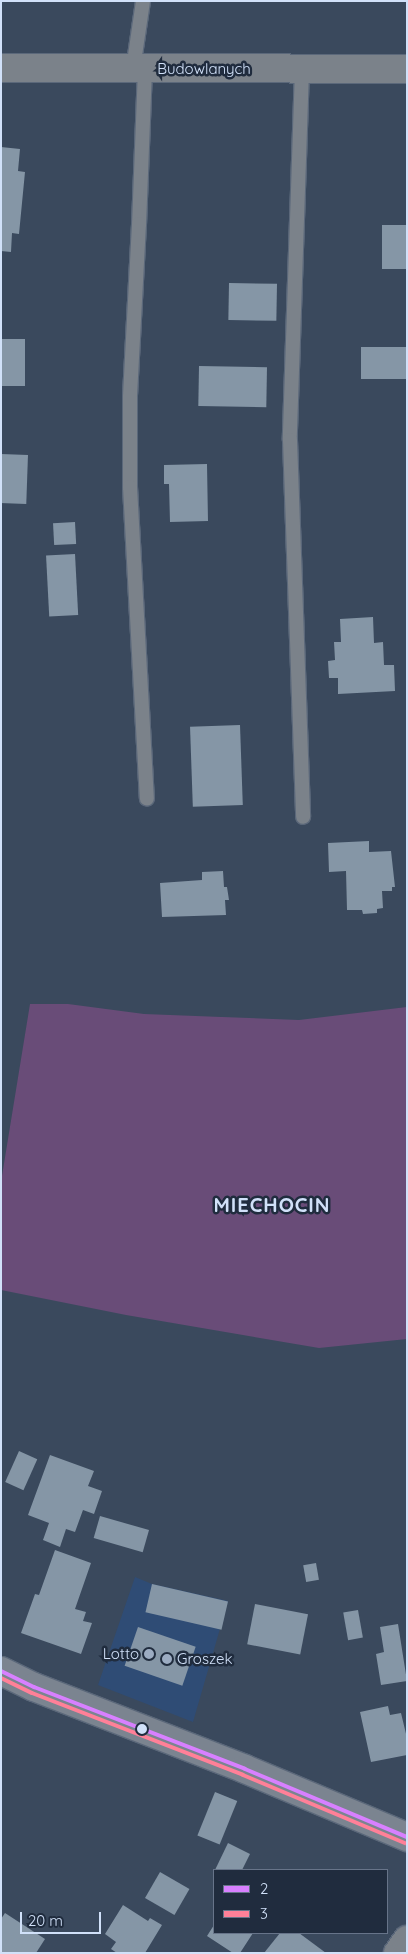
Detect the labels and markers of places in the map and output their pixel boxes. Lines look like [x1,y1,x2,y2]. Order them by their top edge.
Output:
place label: Lotto [103,1645,139,1663]
marker: Lotto [143,1648,155,1660]
place label: Groszek [177,1650,232,1668]
marker: Groszek [161,1653,173,1665]
unlabelled marker [137,1724,147,1734]

